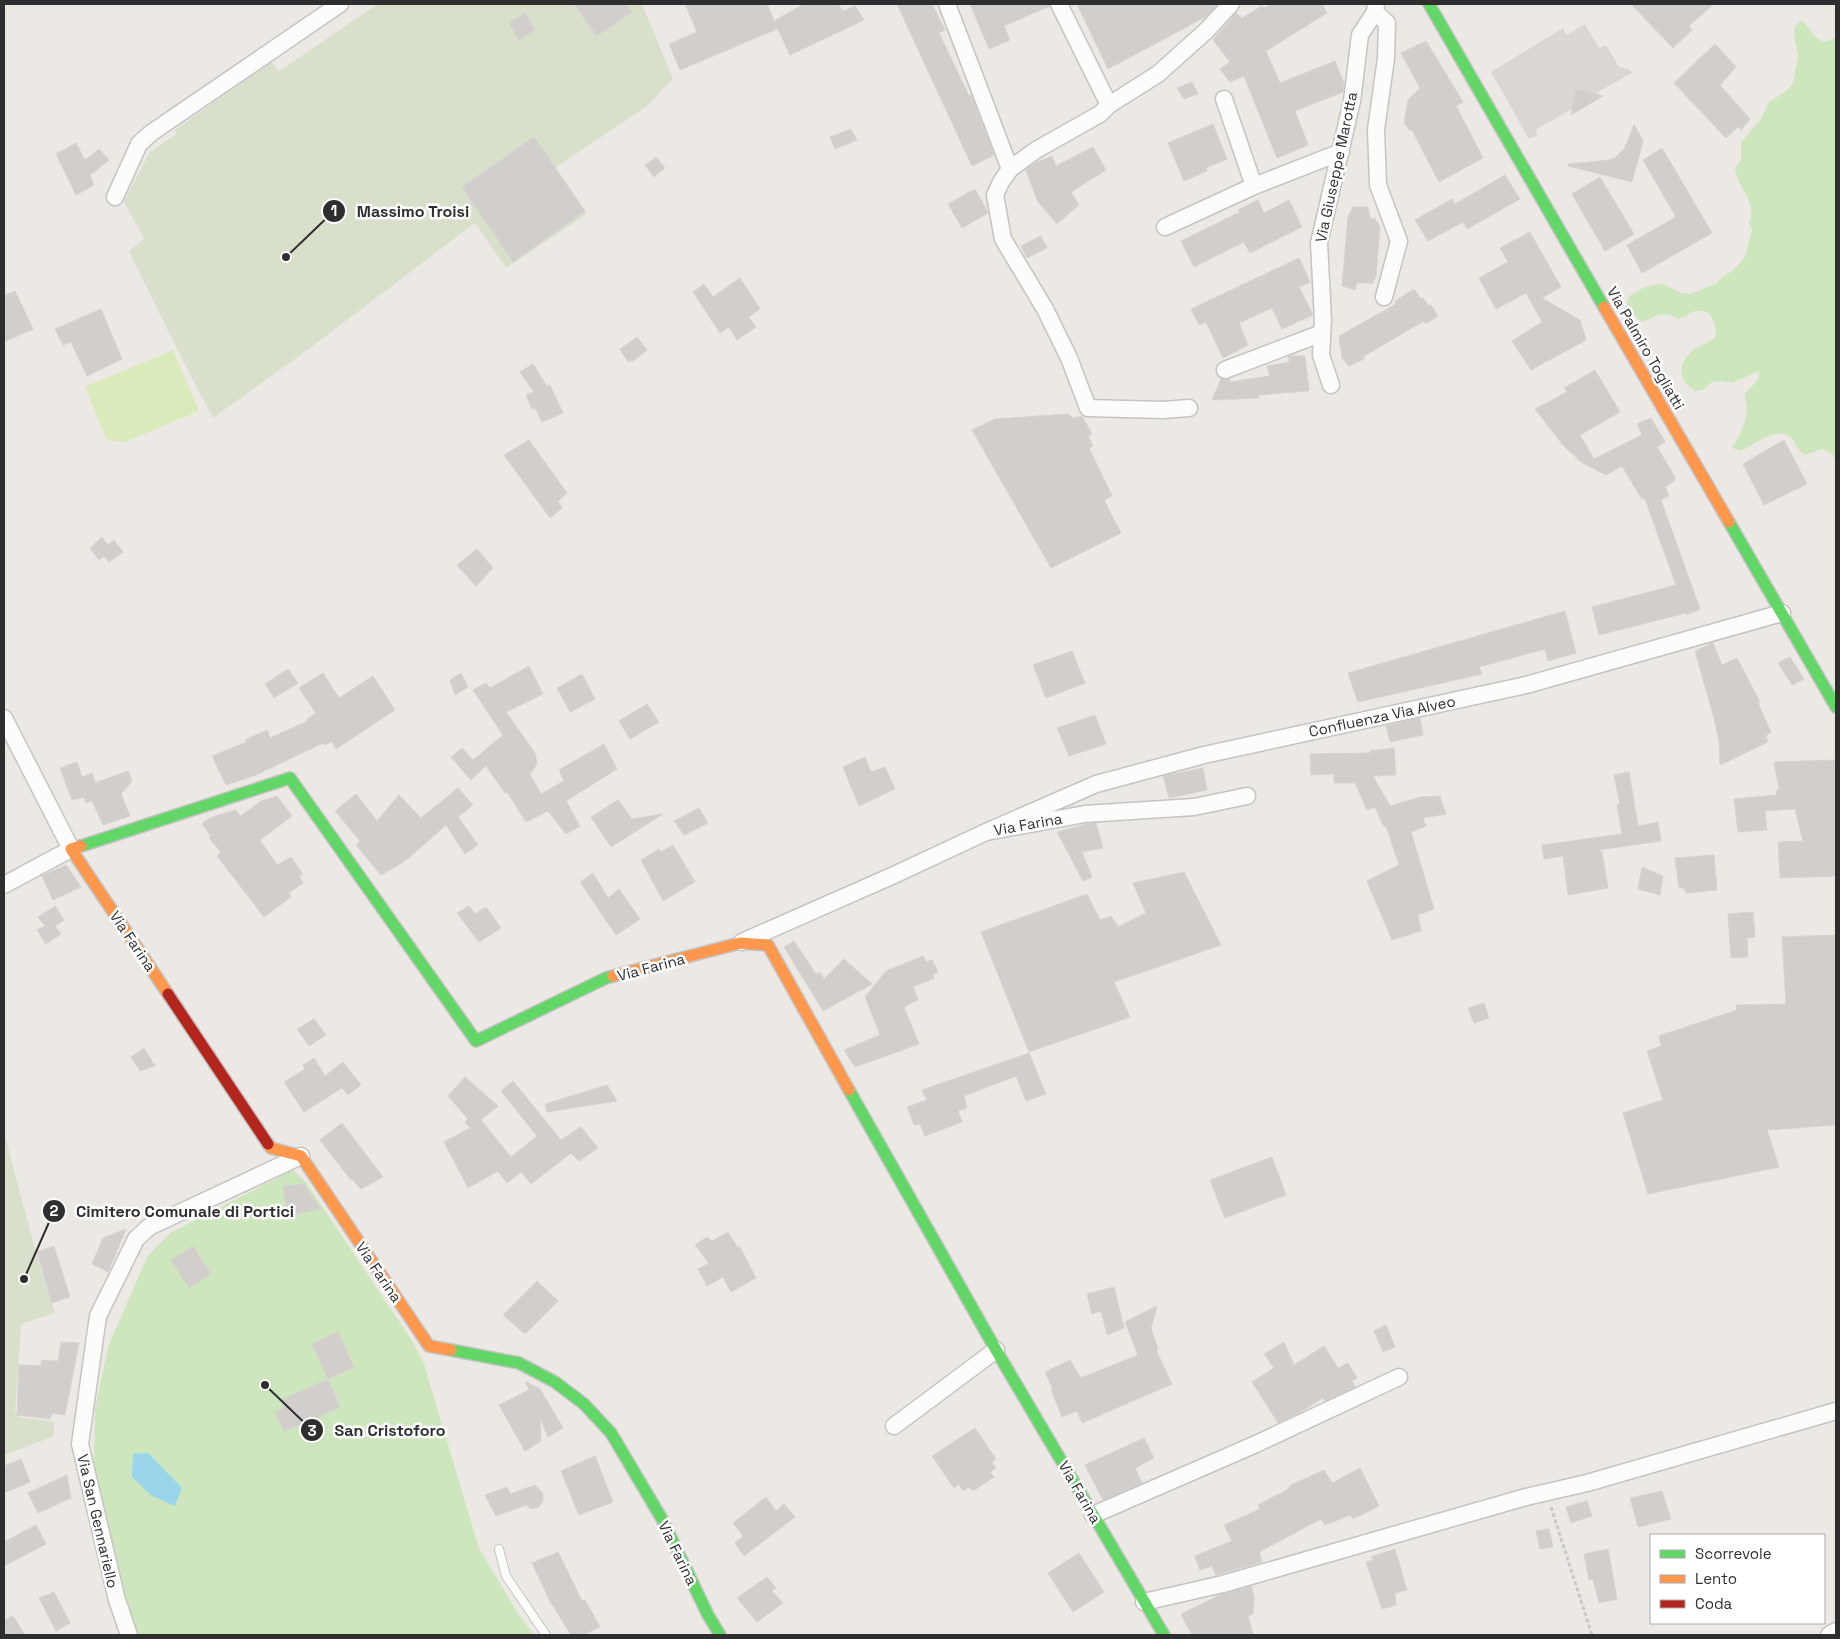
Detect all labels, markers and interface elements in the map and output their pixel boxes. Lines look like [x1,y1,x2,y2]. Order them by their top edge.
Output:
street label: Via Giuseppe Marotta [1311,90,1361,244]
callout: Massimo Troisi [321,196,479,227]
text: 1 [331,201,337,220]
text: Massimo Troisi [357,201,469,222]
street label: Via Palmiro Togliatti [1603,283,1689,413]
street label: Confluenza Via Alveo [1307,691,1457,741]
street label: Via Farina [992,809,1064,839]
street label: Via Farina [106,907,160,975]
street label: Via Farina [615,949,687,985]
callout: Cimitero Comunale di Portici [41,1196,304,1227]
text: 2 [50,1201,59,1220]
text: Cimitero Comunale di Portici [76,1201,294,1222]
street label: Via Farina [352,1238,406,1306]
callout: San Cristoforo [299,1415,455,1446]
text: San Cristoforo [335,1420,446,1441]
text: 3 [307,1421,317,1440]
street label: Via San Gennariello [73,1452,123,1590]
street label: Via Farina [1054,1457,1106,1527]
street label: Via Farina [654,1518,702,1589]
legend [1650,1534,1825,1624]
text: Scorrevole [1695,1544,1772,1563]
text: Lento [1695,1569,1737,1588]
text: Coda [1695,1594,1733,1613]

